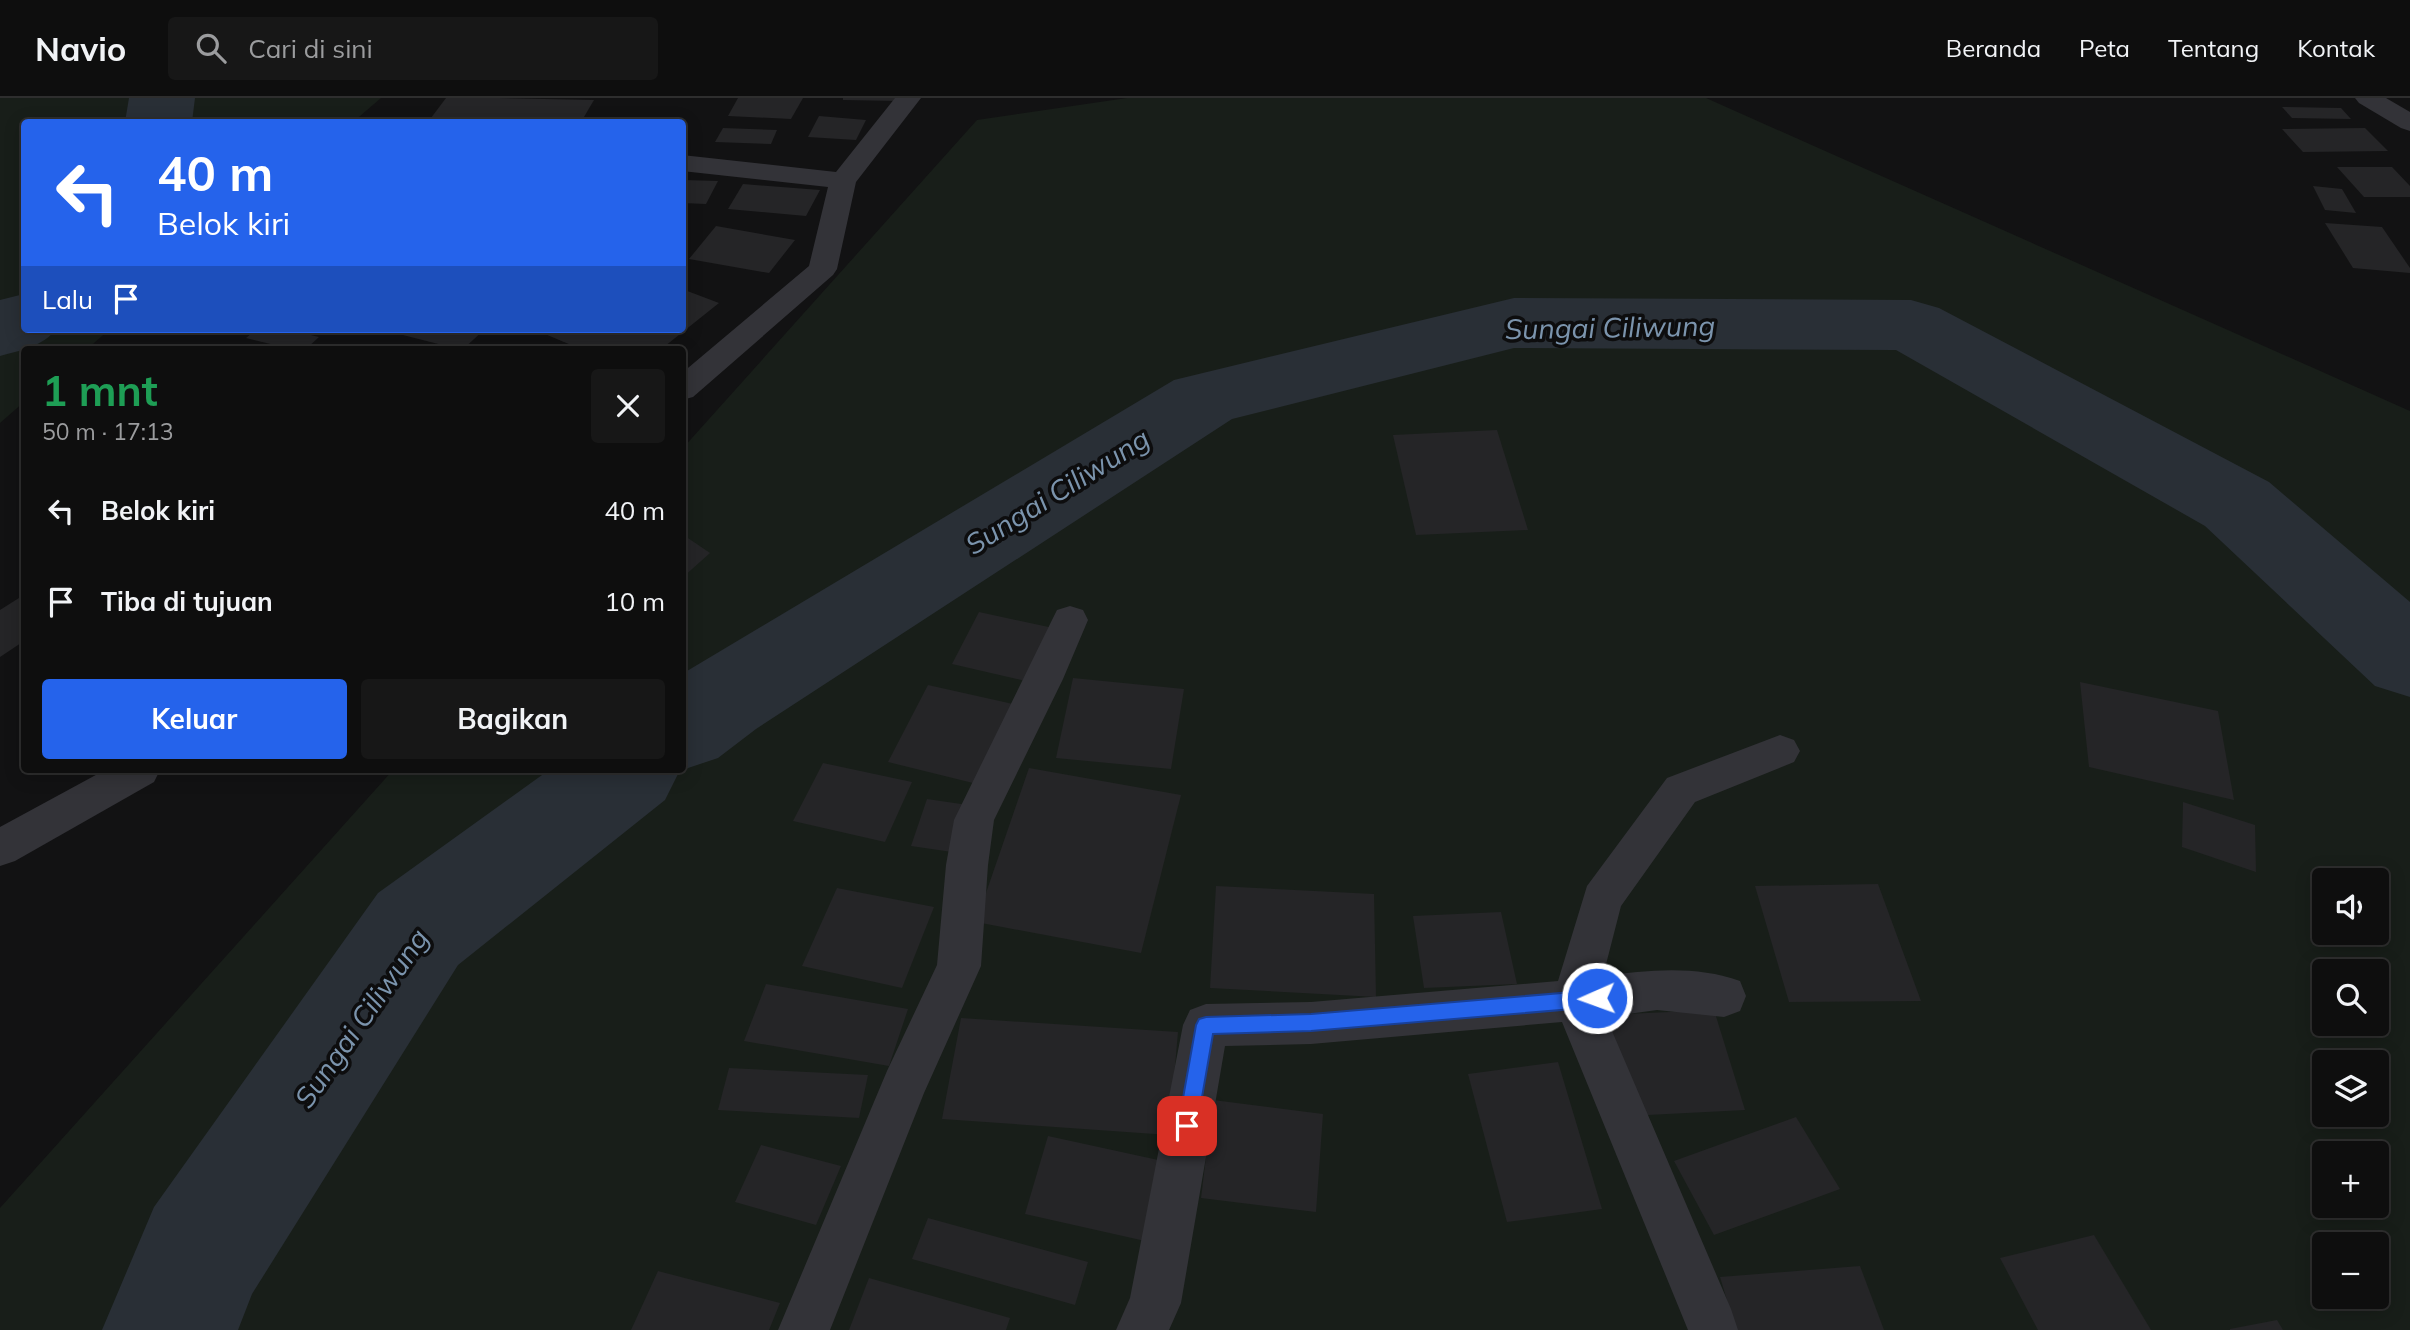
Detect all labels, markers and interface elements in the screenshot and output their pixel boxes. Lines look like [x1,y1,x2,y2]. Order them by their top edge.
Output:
search box [168,17,658,80]
text: Navio [35,28,126,69]
icon: search [192,29,230,67]
text: Cari di sini [248,32,373,65]
text: Beranda [1946,33,2041,63]
text: Peta [2079,33,2130,63]
text: Tentang [2168,33,2259,63]
text: Kontak [2297,33,2375,63]
text: 40 m [157,142,273,203]
icon: left [42,147,133,238]
text: Belok kiri [157,203,290,243]
icon: arrive [107,280,145,318]
text: Lalu [42,283,93,316]
water label: Sungai Ciliwung [1504,308,1716,346]
text: 1 mnt [42,364,158,417]
button: close [591,369,665,443]
text: 50 m · 17:13 [42,417,174,446]
water label: Sungai Ciliwung [958,420,1156,562]
icon: left [42,492,80,530]
text: Belok kiri [101,494,215,527]
text: 40 m [604,494,665,527]
icon: arrive [42,583,80,621]
text: Tiba di tujuan [101,585,273,618]
text: 10 m [604,585,665,618]
button: Keluar [42,679,347,759]
button: Bagikan [361,679,665,759]
map controls [2312,868,2389,1309]
button: sound [2312,868,2389,945]
water label: Sungai Ciliwung [286,922,436,1114]
button: search [2312,959,2389,1036]
position arrow [1560,961,1634,1035]
button: layers [2312,1050,2389,1127]
pin [1157,1096,1217,1156]
icon: arrive [1168,1107,1206,1145]
button: + [2312,1141,2389,1218]
button: − [2312,1232,2389,1309]

